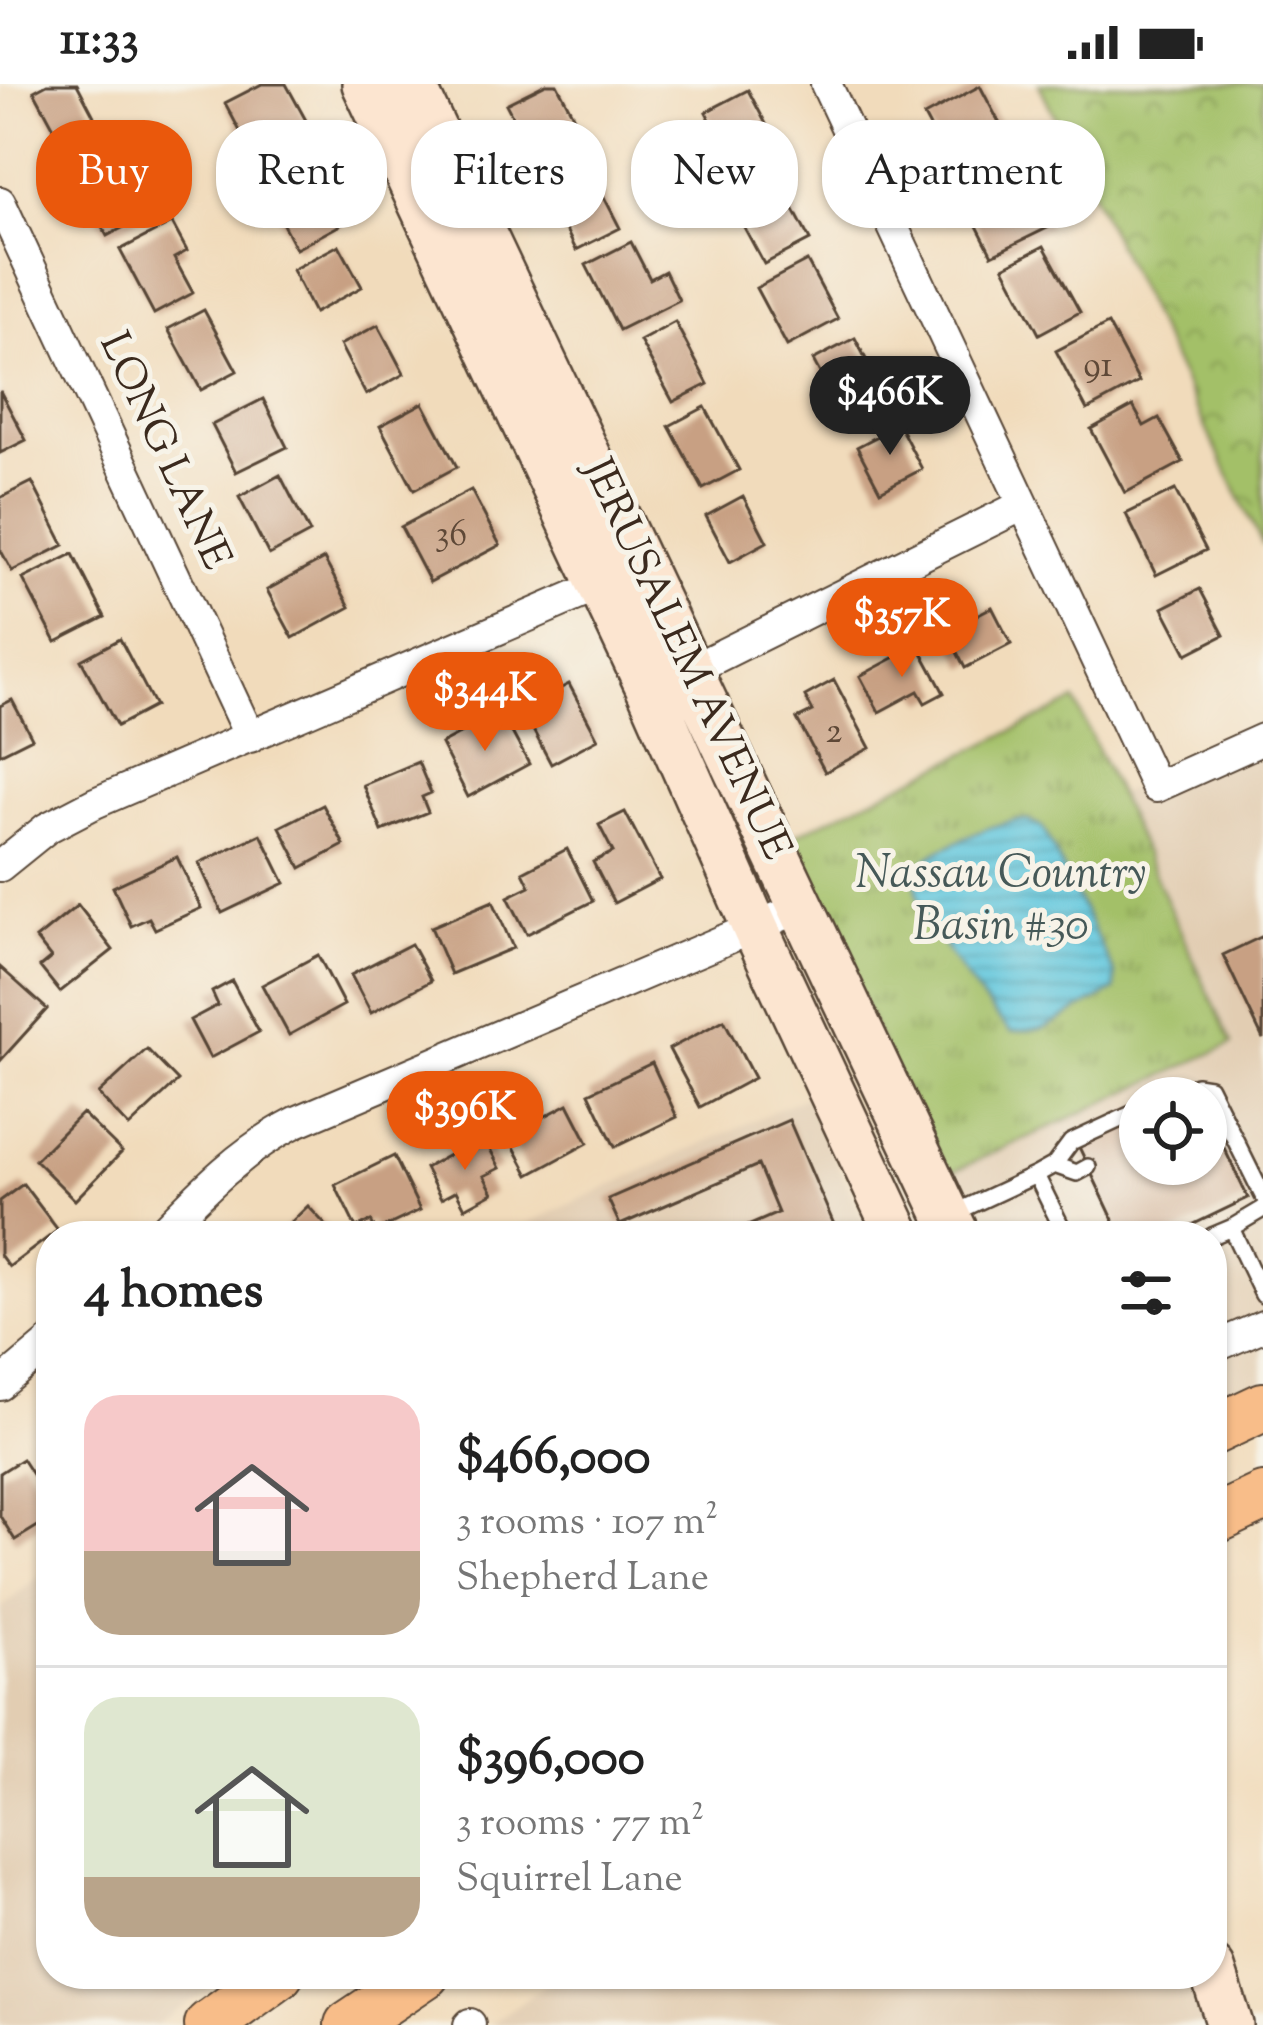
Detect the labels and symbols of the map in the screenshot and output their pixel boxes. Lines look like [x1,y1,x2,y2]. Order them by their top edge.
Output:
street label: LONG LANE [82,323,244,581]
house number: 91 [1083,341,1113,393]
pin: $466K [806,356,974,458]
street label: JERUSALEM AVENUE [565,448,804,870]
house number: 36 [435,510,467,562]
pin: $357K [818,578,986,680]
pin: $344K [401,652,569,754]
house number: 2 [826,707,843,759]
water label: Nassau Country Basin #30 [856,843,1146,960]
pin: $396K [381,1071,549,1173]

